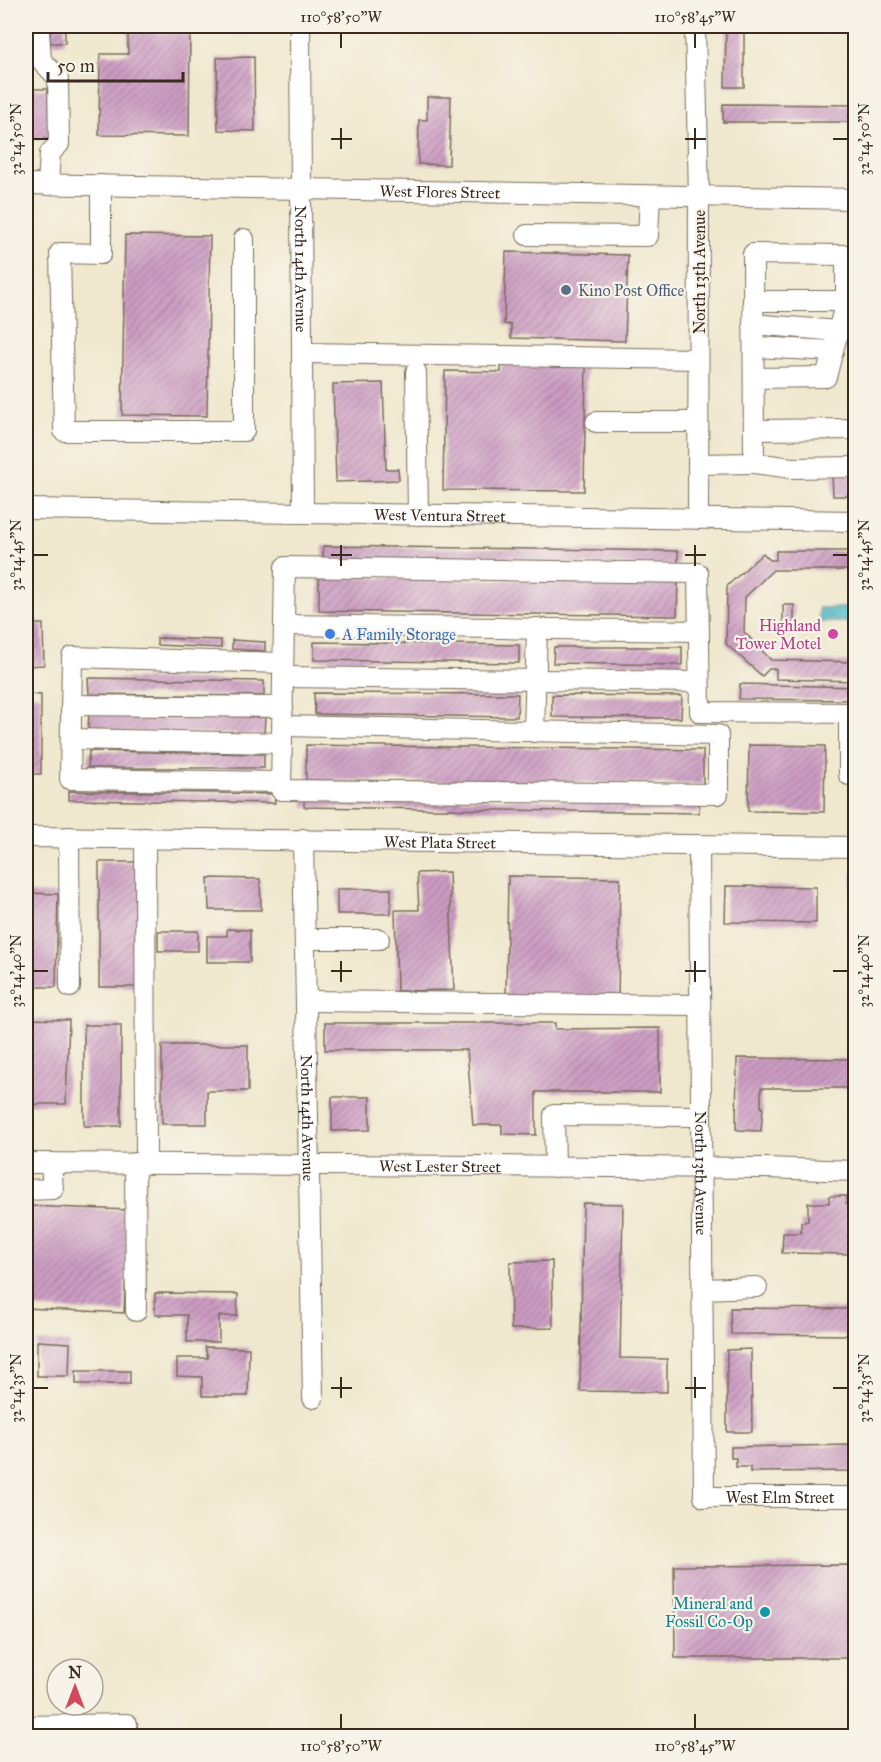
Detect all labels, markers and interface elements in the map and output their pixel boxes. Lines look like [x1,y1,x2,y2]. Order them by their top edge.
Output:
text: 110°58'50"W [300,8,383,26]
text: 110°58'45"W [654,8,736,26]
scale bar [48,45,183,83]
text: 50 m [57,55,95,77]
text: 32°14'50"N [7,103,25,175]
text: 32°14'50"N [855,103,873,175]
street label: West Flores Street [379,181,501,203]
street label: North 14th Avenue [291,206,311,333]
street label: North 13th Avenue [690,210,709,334]
place label: Kino Post Office [578,281,685,300]
marker: Kino Post Office [559,283,573,297]
street label: West Ventura Street [374,505,506,526]
text: 32°14'45"N [7,519,25,591]
text: 32°14'45"N [855,519,873,591]
place label: Highland Tower Motel [736,616,822,653]
place label: A Family Storage [341,625,456,645]
marker: A Family Storage [323,627,337,641]
marker: Highland Tower Motel [826,627,840,641]
street label: West Plata Street [384,832,496,853]
text: 32°14'40"N [7,934,25,1008]
text: 32°14'40"N [855,934,873,1008]
street label: North 14th Avenue [297,1054,318,1182]
street label: North 13th Avenue [691,1111,711,1236]
street label: West Lester Street [379,1156,501,1176]
text: 32°14'35"N [7,1353,25,1423]
text: 32°14'35"N [855,1353,873,1423]
street label: West Elm Street [726,1488,835,1507]
place label: Mineral and Fossil Co-Op [665,1594,753,1631]
marker: Mineral and Fossil Co-Op [758,1605,772,1619]
north arrow [45,1657,105,1717]
text: N [68,1663,82,1682]
text: 110°58'50"W [300,1737,383,1755]
text: 110°58'45"W [654,1737,736,1755]

